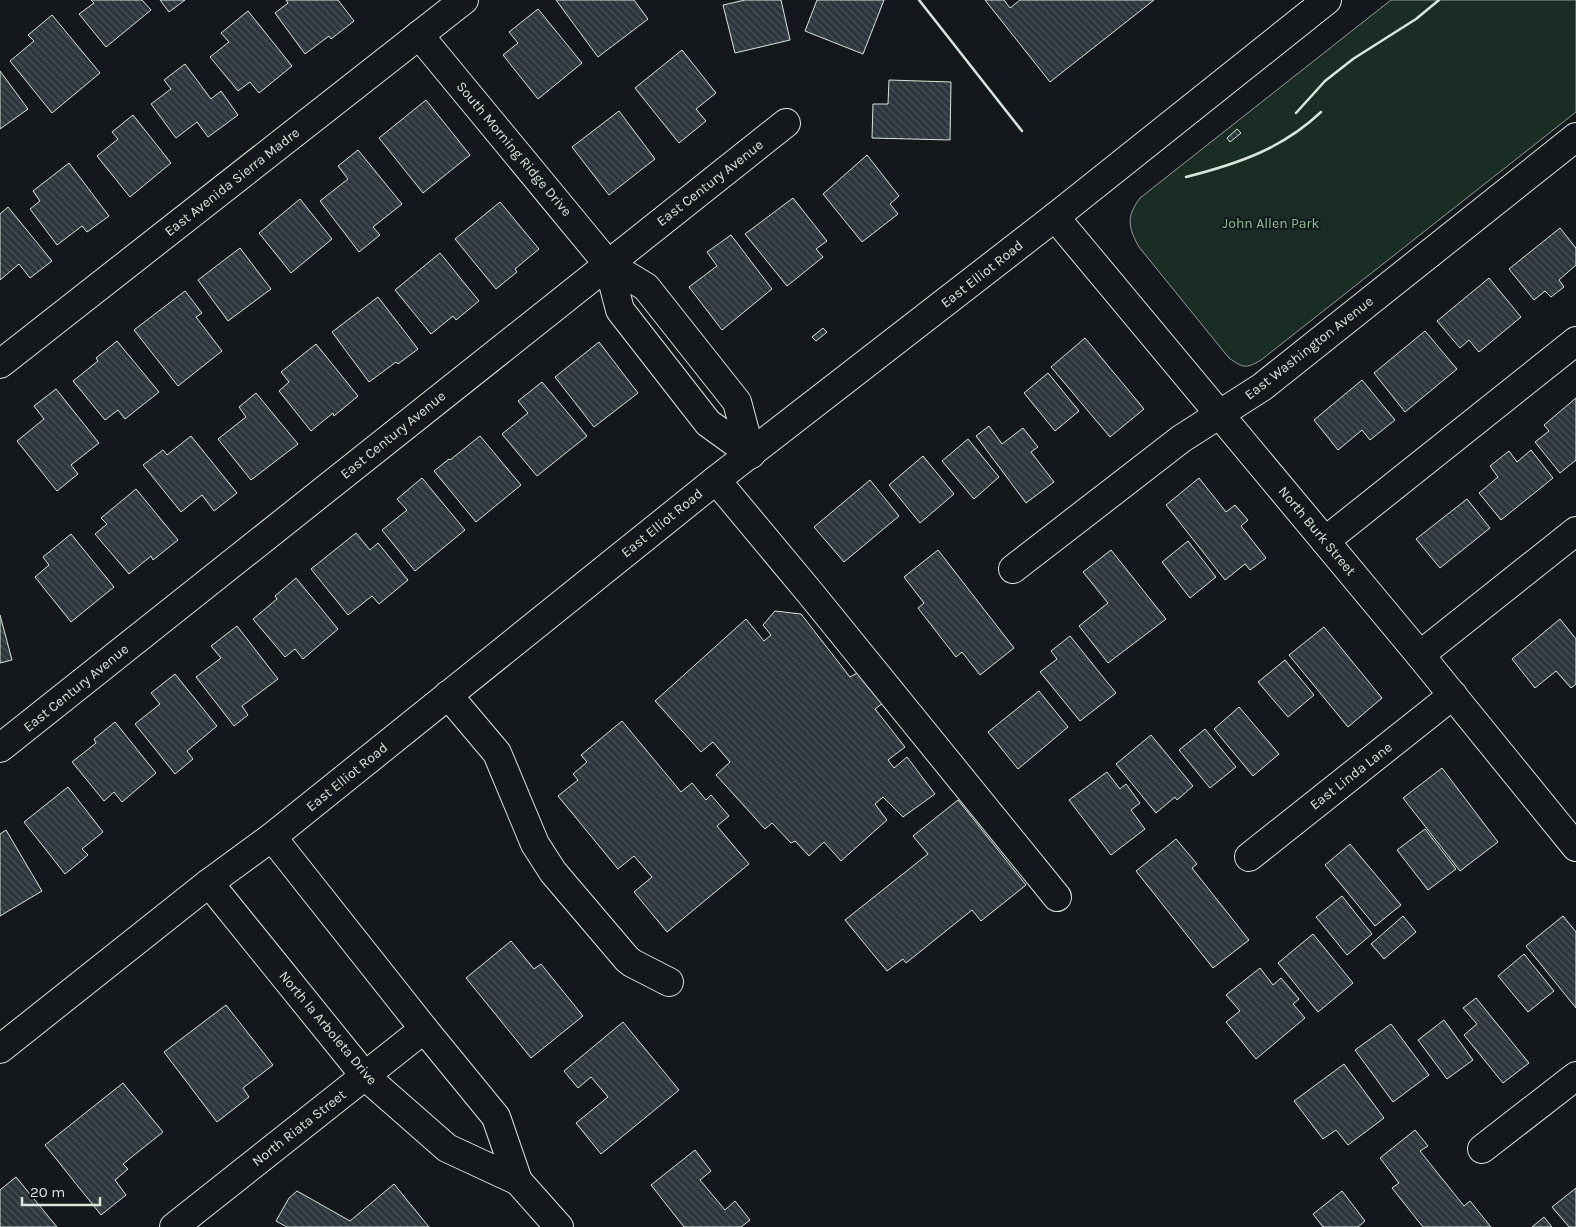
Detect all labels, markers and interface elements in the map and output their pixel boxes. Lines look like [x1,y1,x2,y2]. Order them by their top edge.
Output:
street label: South Morning Ridge Drive [453,78,575,220]
street label: East Avenida Sierra Madre [161,124,303,240]
street label: East Century Avenue [653,136,767,230]
park label: John Allen Park [1223,215,1319,232]
street label: East Elliot Road [937,237,1027,311]
street label: East Washington Avenue [1241,293,1377,403]
street label: East Century Avenue [337,387,449,483]
street label: North Burk Street [1275,483,1359,579]
street label: East Elliot Road [618,485,706,561]
street label: East Century Avenue [20,640,132,736]
street label: East Elliot Road [303,739,391,815]
street label: East Linda Lane [1306,739,1396,813]
street label: North la Arboleta Drive [275,968,381,1088]
street label: North Riata Street [249,1086,349,1170]
scale bar [22,1174,100,1206]
text: 20 m [30,1183,65,1201]

